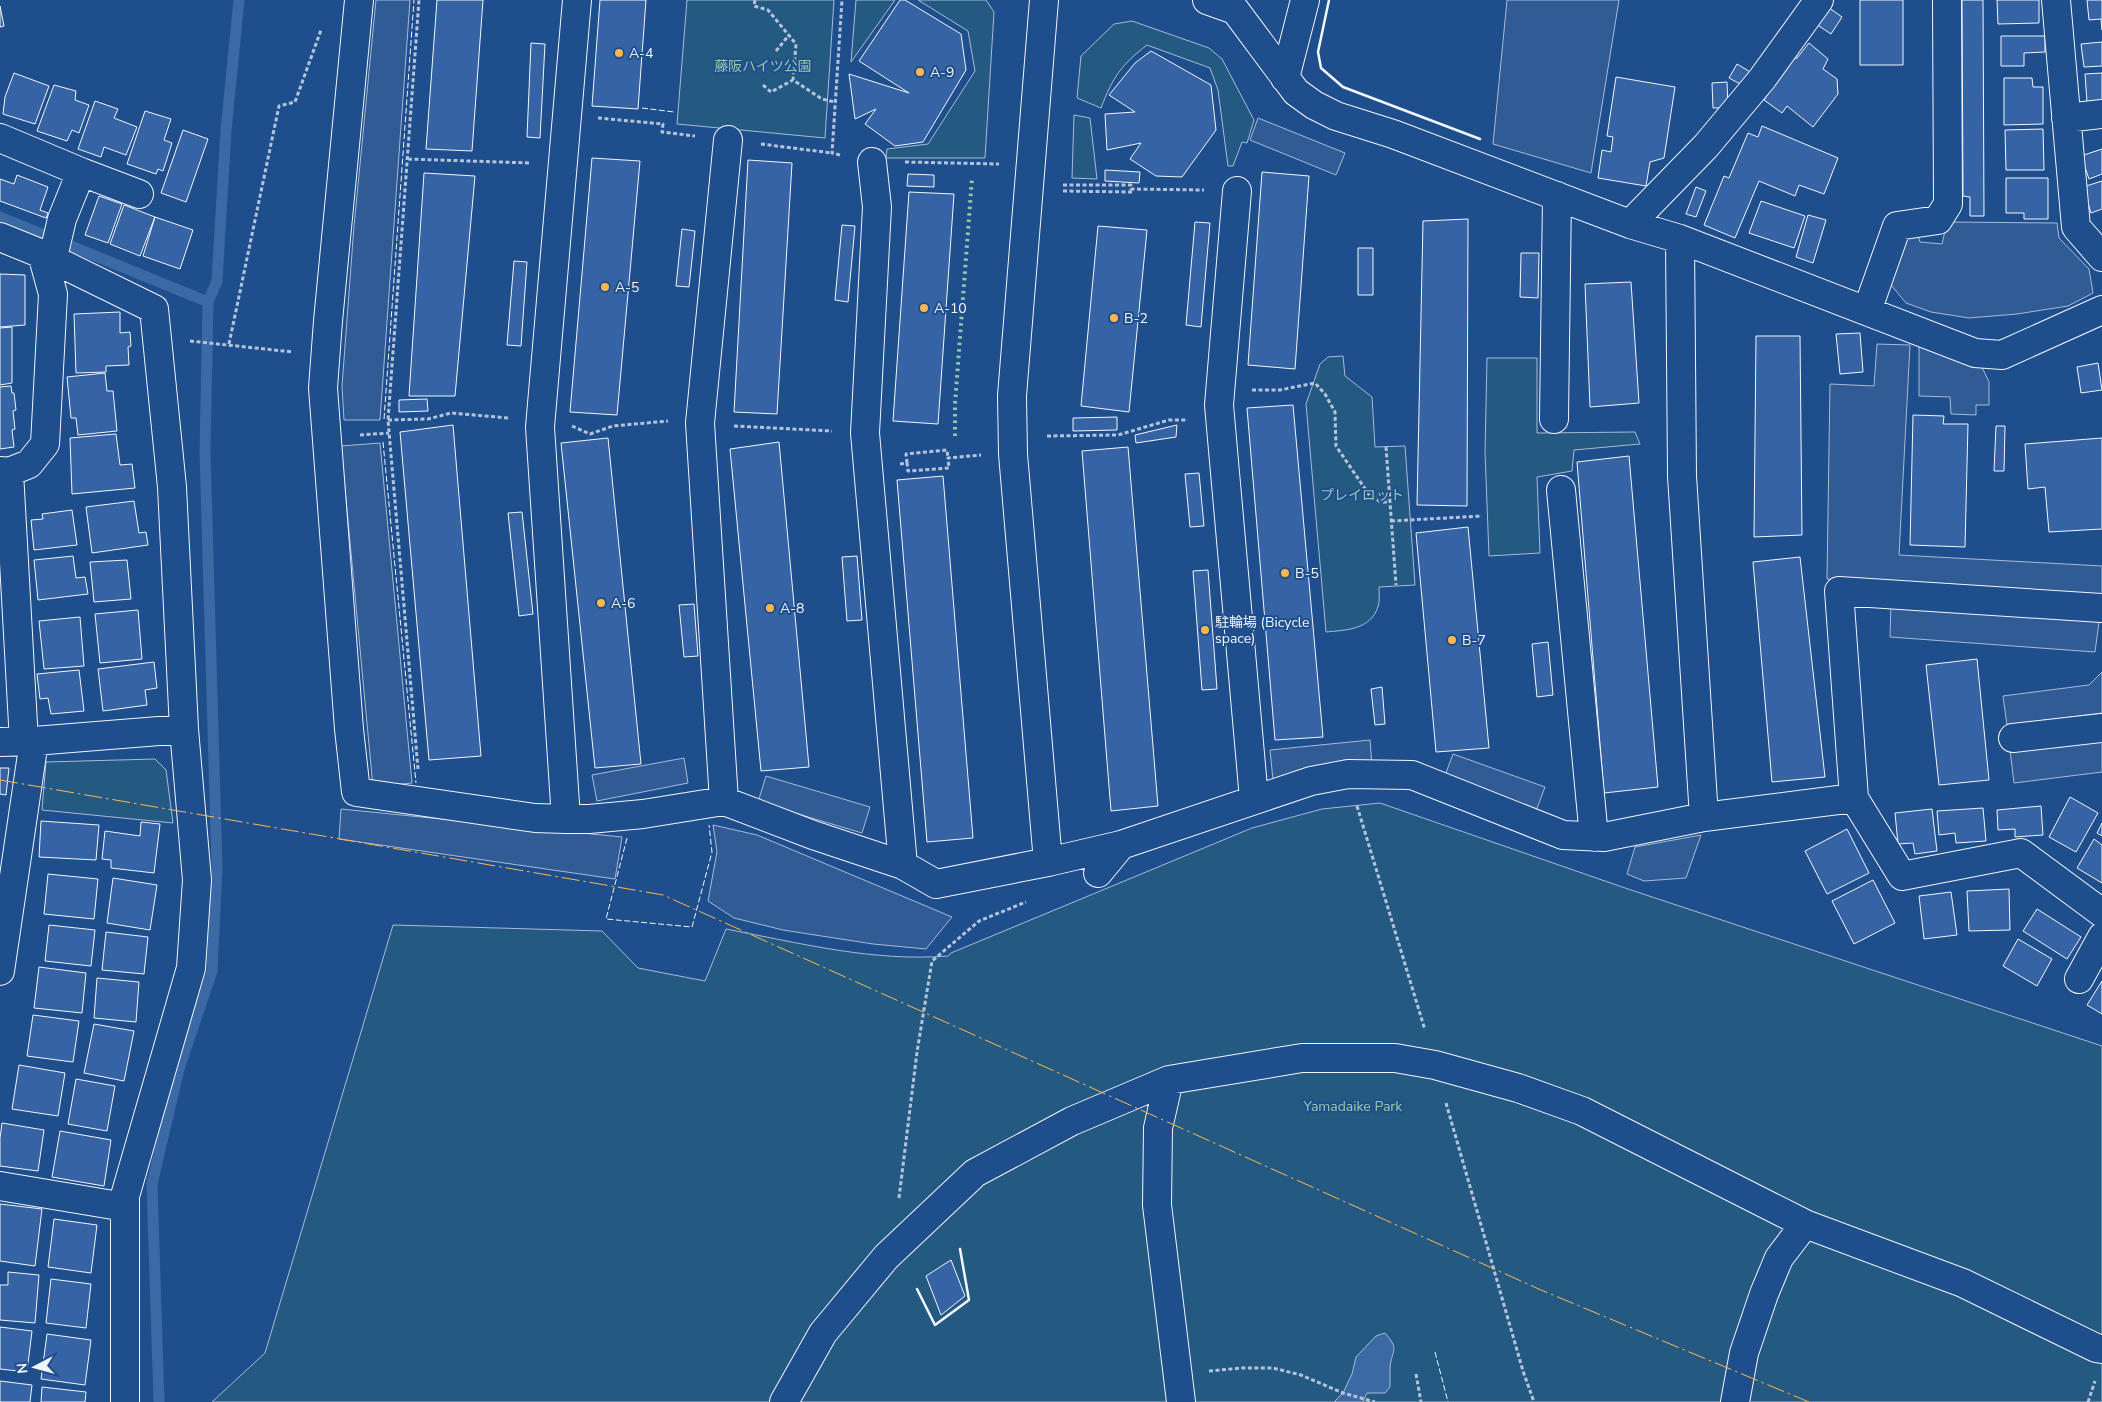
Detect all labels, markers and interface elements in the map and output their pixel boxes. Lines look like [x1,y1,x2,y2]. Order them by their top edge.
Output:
place label: A-4 [629,44,653,63]
marker: A-4 [613,47,625,59]
park label: 藤阪ハイツ公園 [714,57,812,76]
place label: A-9 [930,63,954,82]
marker: A-9 [914,66,926,78]
place label: A-5 [615,278,639,297]
marker: A-5 [599,281,611,293]
place label: A-10 [934,299,967,318]
marker: A-10 [918,302,930,314]
place label: B-2 [1124,309,1148,328]
marker: B-2 [1108,312,1120,324]
park label: プレイロット [1320,486,1404,505]
place label: B-5 [1295,564,1319,583]
marker: B-5 [1279,567,1291,579]
place label: A-6 [611,594,635,613]
marker: A-6 [595,597,607,609]
place label: A-8 [780,599,804,618]
marker: A-8 [764,602,776,614]
place label: 駐輪場 (Bicycle space) [1215,613,1309,648]
marker: 駐輪場 (Bicycle space) [1199,624,1211,636]
place label: B-7 [1462,631,1486,650]
marker: B-7 [1446,634,1458,646]
park label: Yamadaike Park [1303,1097,1403,1116]
north arrow [10,1342,60,1392]
text: N [13,1362,33,1375]

